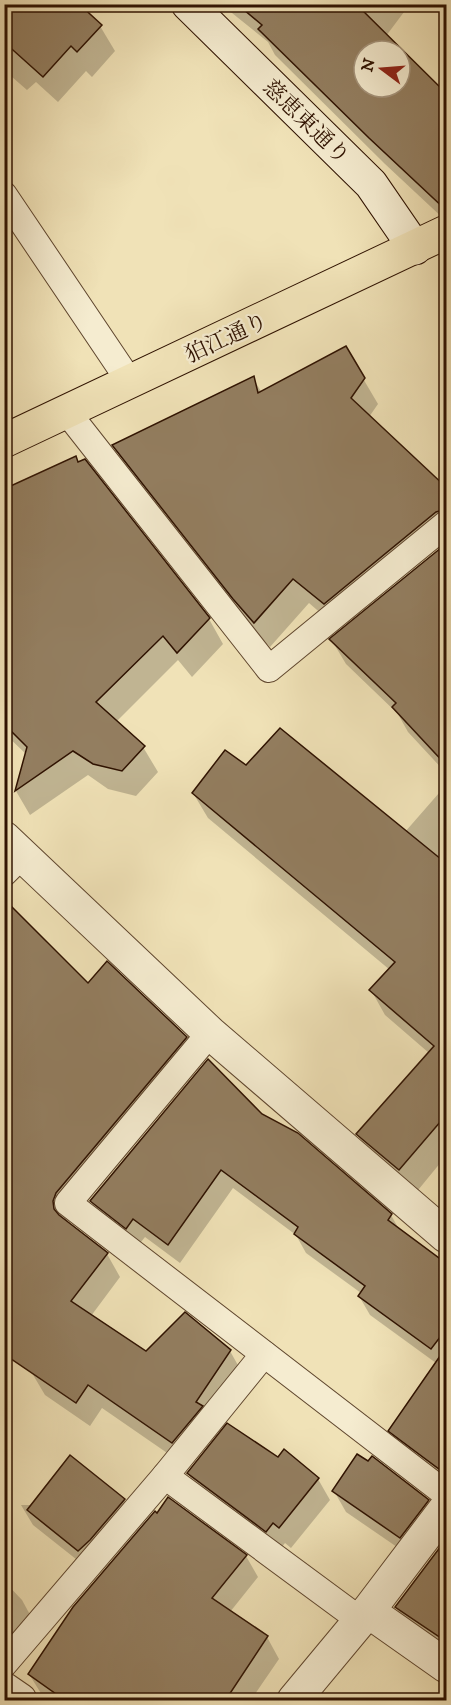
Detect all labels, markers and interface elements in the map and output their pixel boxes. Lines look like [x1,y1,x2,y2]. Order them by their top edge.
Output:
north arrow [352,39,412,99]
text: N [357,56,380,74]
street label: 慈恵東通り [257,74,355,170]
street label: 狛江通り [181,308,272,369]

